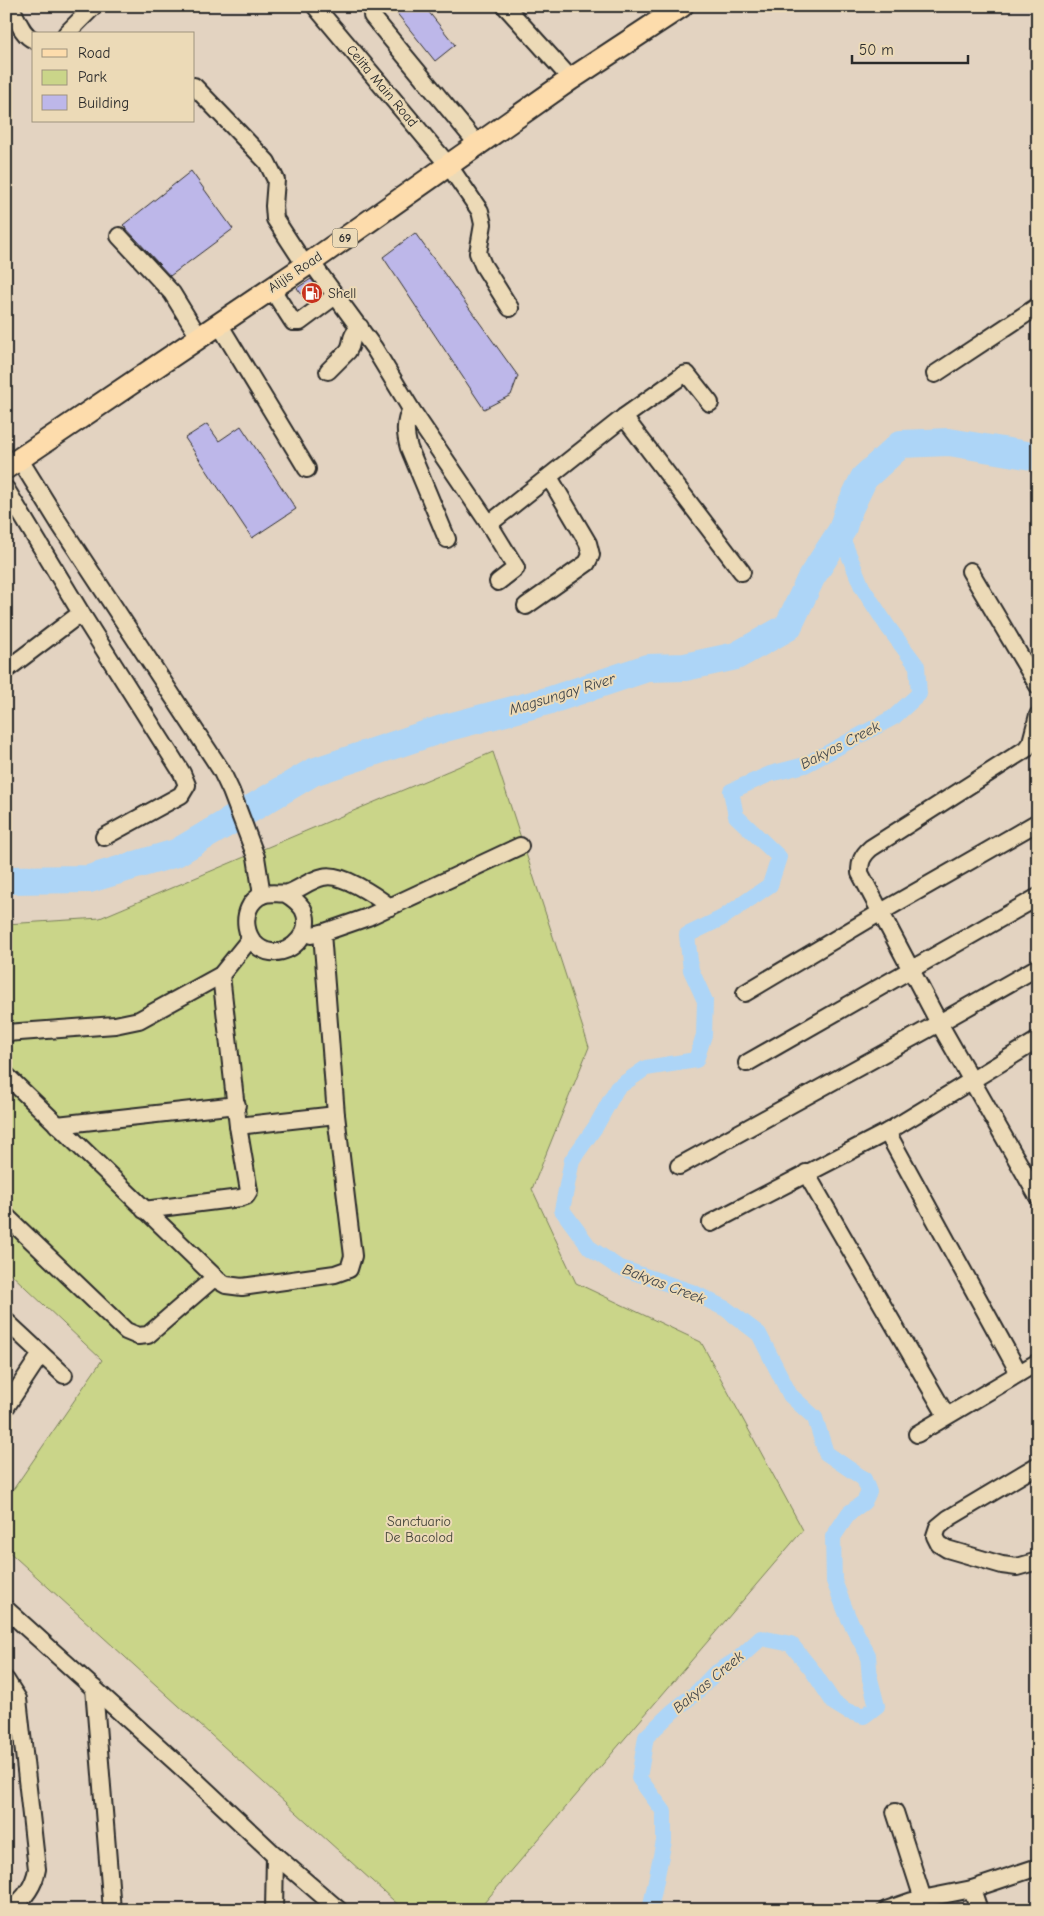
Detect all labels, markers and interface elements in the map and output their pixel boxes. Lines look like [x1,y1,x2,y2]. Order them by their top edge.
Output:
legend [32,32,195,122]
scale bar [852,32,968,64]
street label: Celita Main Road [343,41,421,131]
text: 50 m [859,41,894,59]
text: Road [78,44,110,62]
text: Park [78,68,107,86]
text: Building [78,94,129,112]
road number: 69 [332,228,358,248]
street label: Alijis Road [265,248,325,296]
fuel station icon: Shell [300,281,324,305]
place label: Shell [328,285,356,302]
water label: Magsungay River [506,669,618,719]
water label: Bakyas Creek [797,717,883,773]
water label: Bakyas Creek [620,1260,708,1308]
park label: Sanctuario De Bacolod [385,1513,453,1546]
water label: Bakyas Creek [669,1647,748,1717]

